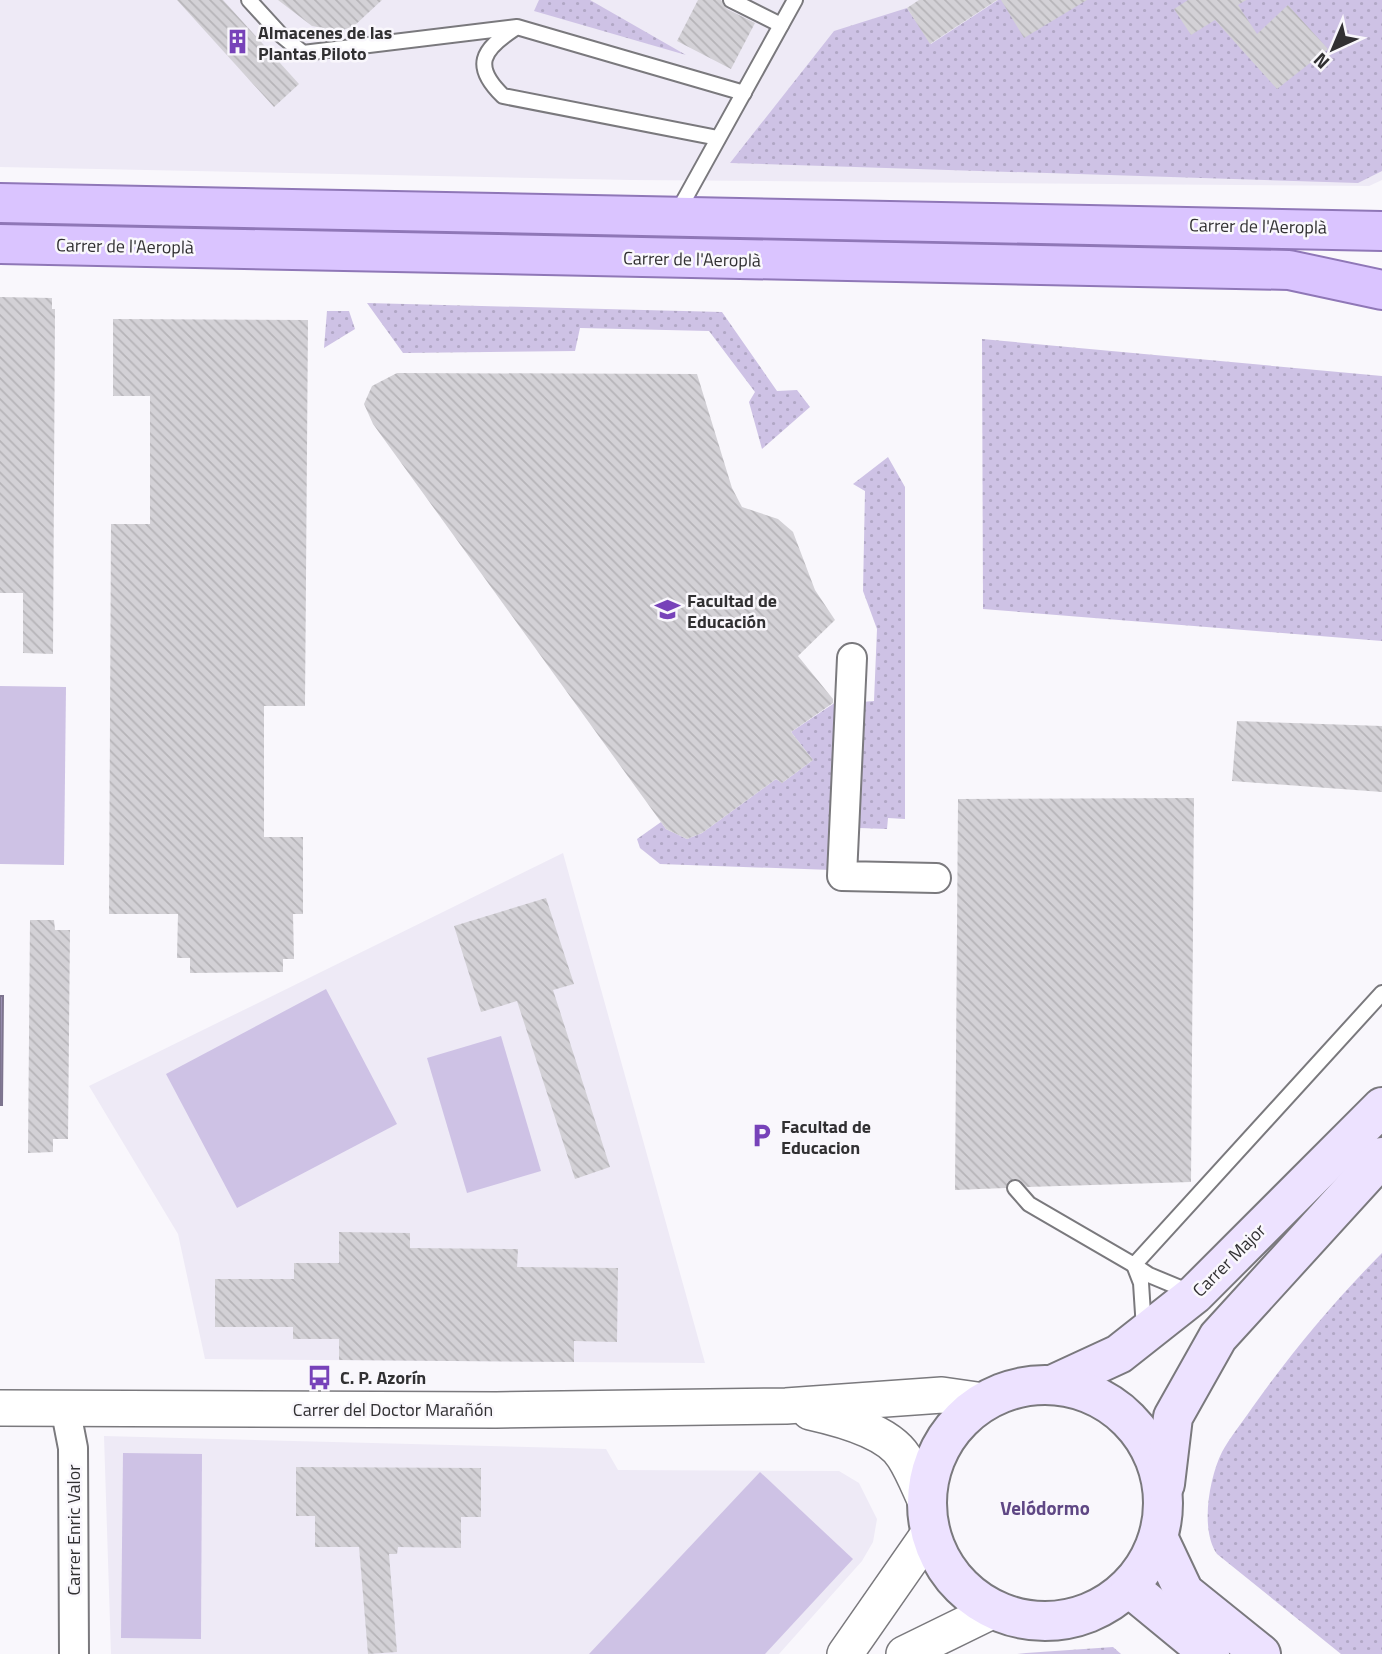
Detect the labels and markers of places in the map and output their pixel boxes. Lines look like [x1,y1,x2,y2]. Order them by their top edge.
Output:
place label: Almacenes de las Plantas Piloto [258,19,392,67]
building icon: Almacenes de las Plantas Piloto [224,28,252,56]
place label: Facultad de Educación [687,587,777,635]
school or university icon: Facultad de Educación [653,596,681,624]
place label: Facultad de Educacion [781,1113,871,1161]
parking icon: Facultad de Educacion [747,1122,775,1150]
bus stop icon: C. P. Azorín [306,1363,334,1391]
place label: C. P. Azorín [340,1364,426,1391]

